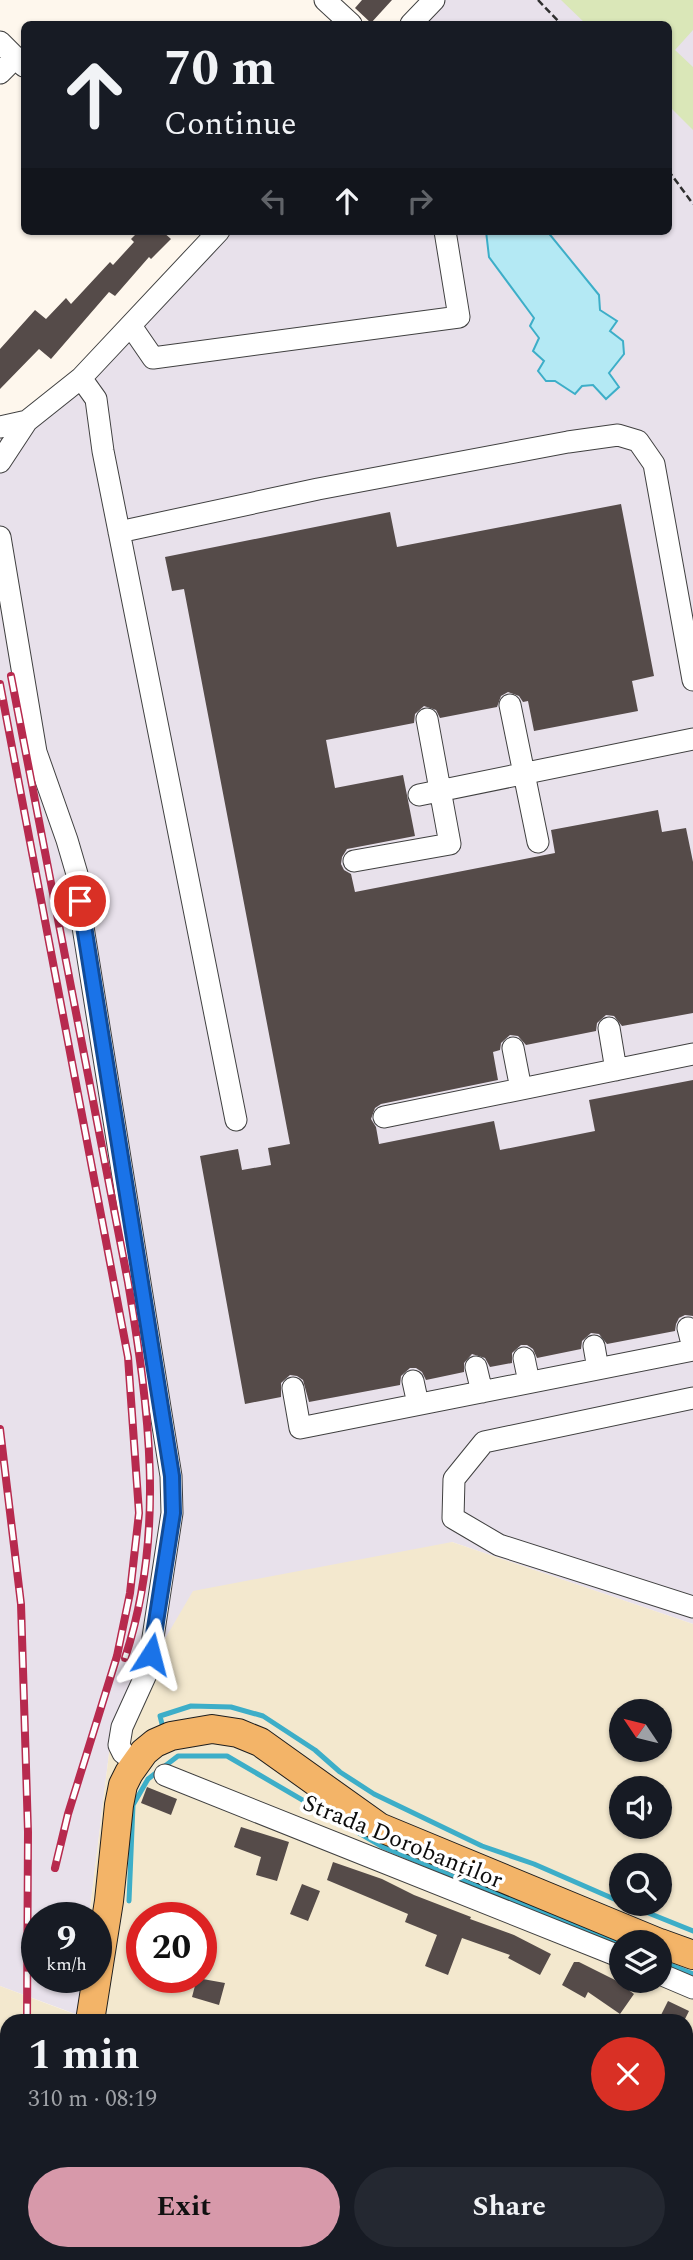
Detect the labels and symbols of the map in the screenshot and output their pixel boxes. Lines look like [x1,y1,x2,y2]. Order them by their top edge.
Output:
pin [50,871,110,931]
position arrow [114,1617,188,1691]
north arrow [609,1699,672,1762]
street label: Strada Dorobanților [297,1785,508,1899]
speed limit sign: 20 [126,1902,217,1993]

